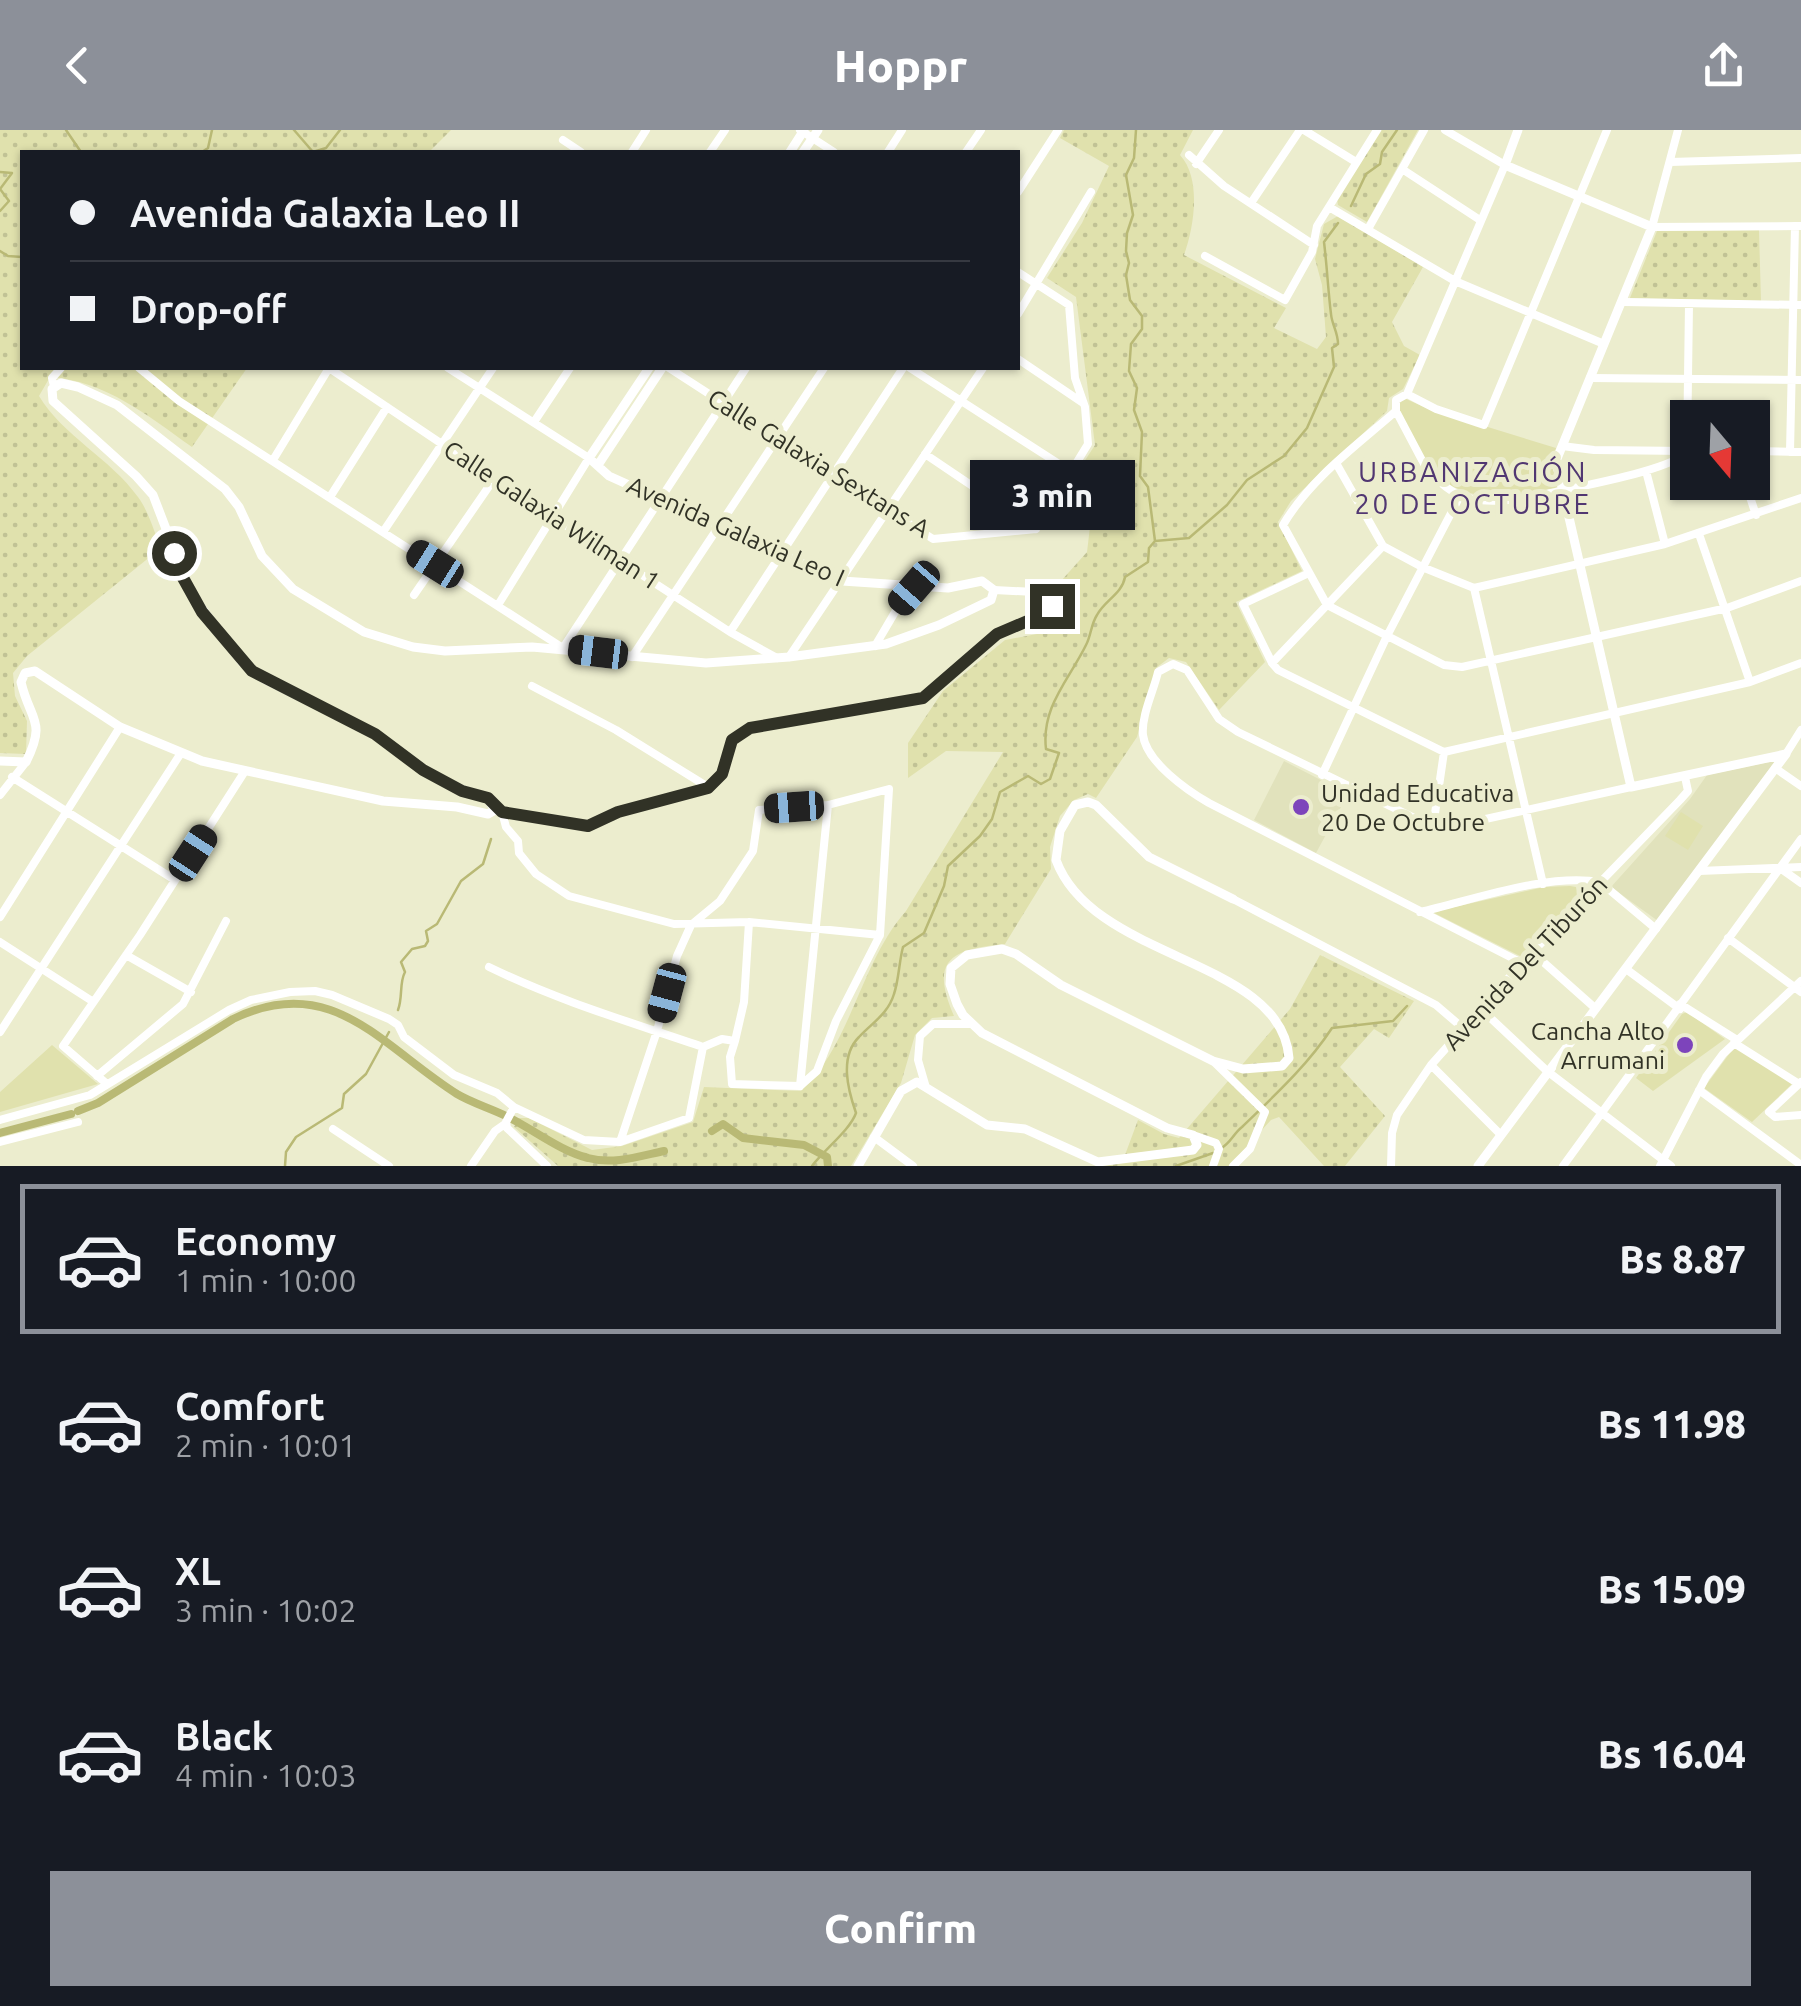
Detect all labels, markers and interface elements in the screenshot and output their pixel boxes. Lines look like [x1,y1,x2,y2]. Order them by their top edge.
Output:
icon: back [50,38,105,93]
icon: share [1696,38,1751,93]
text: Hoppr [834,40,967,91]
text: Avenida Galaxia Leo II [130,192,520,234]
text: Drop-off [130,288,286,330]
street label: Calle Galaxia Sextans A [703,383,935,543]
north arrow [1670,400,1770,500]
map controls [1670,400,1770,500]
street label: Calle Galaxia Wilman 1 [439,435,665,595]
district label: URBANIZACIÓN 20 DE OCTUBRE [1354,455,1592,519]
callout: 3 min [970,461,1134,531]
street label: Avenida Galaxia Leo I [623,470,849,592]
text: 3 min [1012,477,1093,513]
route start [152,531,197,576]
car [402,535,468,593]
car [883,556,945,620]
route end [1030,584,1075,629]
car [566,633,630,671]
place label: Unidad Educativa 20 De Octubre [1321,779,1514,836]
car [763,790,825,824]
marker: Unidad Educativa 20 De Octubre [1290,796,1312,818]
car [164,820,222,886]
street label: Avenida Del Tiburón [1437,870,1613,1056]
car [645,960,689,1026]
place label: Cancha Alto Arrumani [1531,1017,1665,1074]
marker: Cancha Alto Arrumani [1674,1034,1696,1056]
icon: car [55,1214,145,1304]
text: Economy [175,1220,336,1262]
text: Bs 8.87 [1619,1238,1746,1280]
text: 1 min · 10:00 [175,1262,357,1298]
icon: car [55,1379,145,1469]
text: Comfort [175,1385,325,1427]
text: Bs 11.98 [1598,1403,1746,1445]
text: 2 min · 10:01 [175,1427,357,1463]
icon: car [55,1544,145,1634]
text: XL [175,1550,221,1592]
text: Bs 15.09 [1598,1568,1746,1610]
text: 3 min · 10:02 [175,1592,357,1628]
icon: car [55,1709,145,1799]
text: Black [175,1715,273,1757]
text: Bs 16.04 [1598,1733,1746,1775]
text: 4 min · 10:03 [175,1757,357,1793]
button: Confirm [50,1871,1751,1986]

